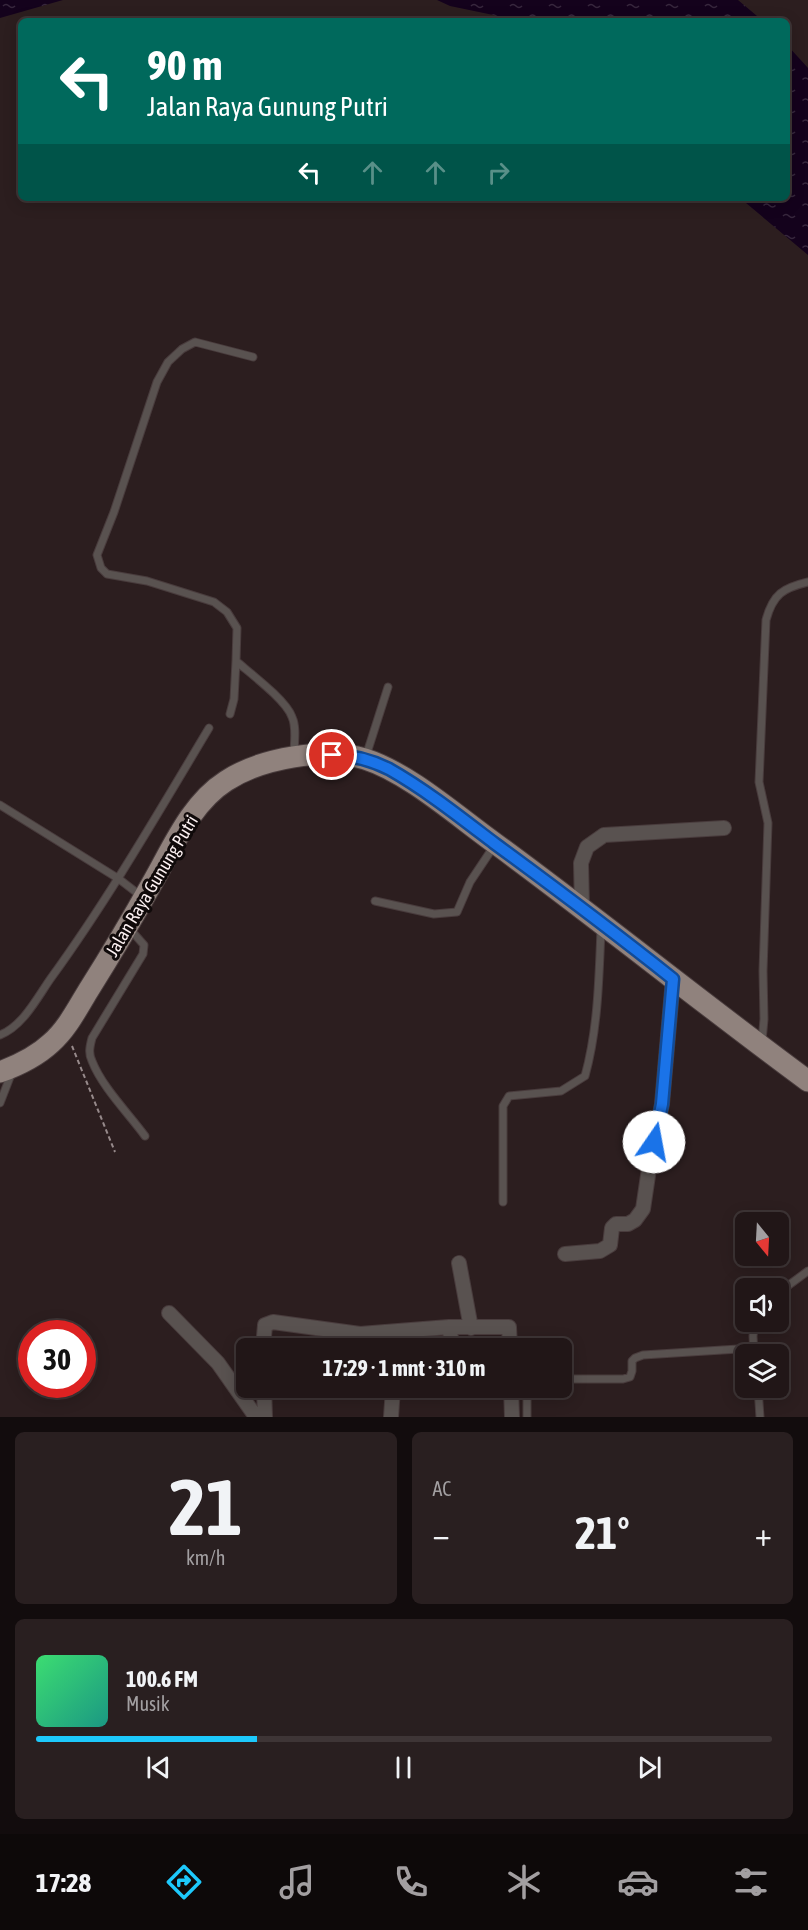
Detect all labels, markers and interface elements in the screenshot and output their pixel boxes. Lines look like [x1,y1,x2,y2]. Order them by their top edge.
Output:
text: 90 m [147,41,222,89]
icon: left [48,42,126,120]
text: Jalan Raya Gunung Putri [147,91,388,122]
icon: left [293,156,326,189]
icon: ahead [356,156,389,189]
icon: ahead [419,156,452,189]
icon: right [482,156,515,189]
pin [306,729,357,780]
icon: arrive [315,738,348,771]
street label: Jalan Raya Gunung Putri [101,811,202,960]
position arrow [622,1110,686,1174]
north arrow [735,1212,789,1266]
map controls [735,1212,789,1398]
button: sound [735,1278,789,1332]
speed limit sign: 30 [18,1320,96,1398]
button: layers [735,1344,789,1398]
text: 17:29 · 1 mnt · 310 m [323,1355,485,1381]
text: 21 [169,1462,242,1552]
text: AC [433,1477,451,1500]
text: 21° [575,1507,630,1559]
text: − [433,1515,450,1553]
text: + [755,1515,772,1553]
text: km/h [186,1546,226,1569]
text: 100.6 FM [126,1666,198,1692]
text: Musik [126,1692,170,1715]
icon: previous [142,1751,175,1784]
icon: pause [387,1751,420,1784]
icon: next [633,1751,666,1784]
icon: directions [163,1861,205,1903]
icon: music [276,1861,318,1903]
icon: phone [390,1861,432,1903]
icon: climate [503,1861,545,1903]
icon: car [617,1861,659,1903]
icon: filters [730,1861,772,1903]
text: 17:28 [36,1867,91,1898]

